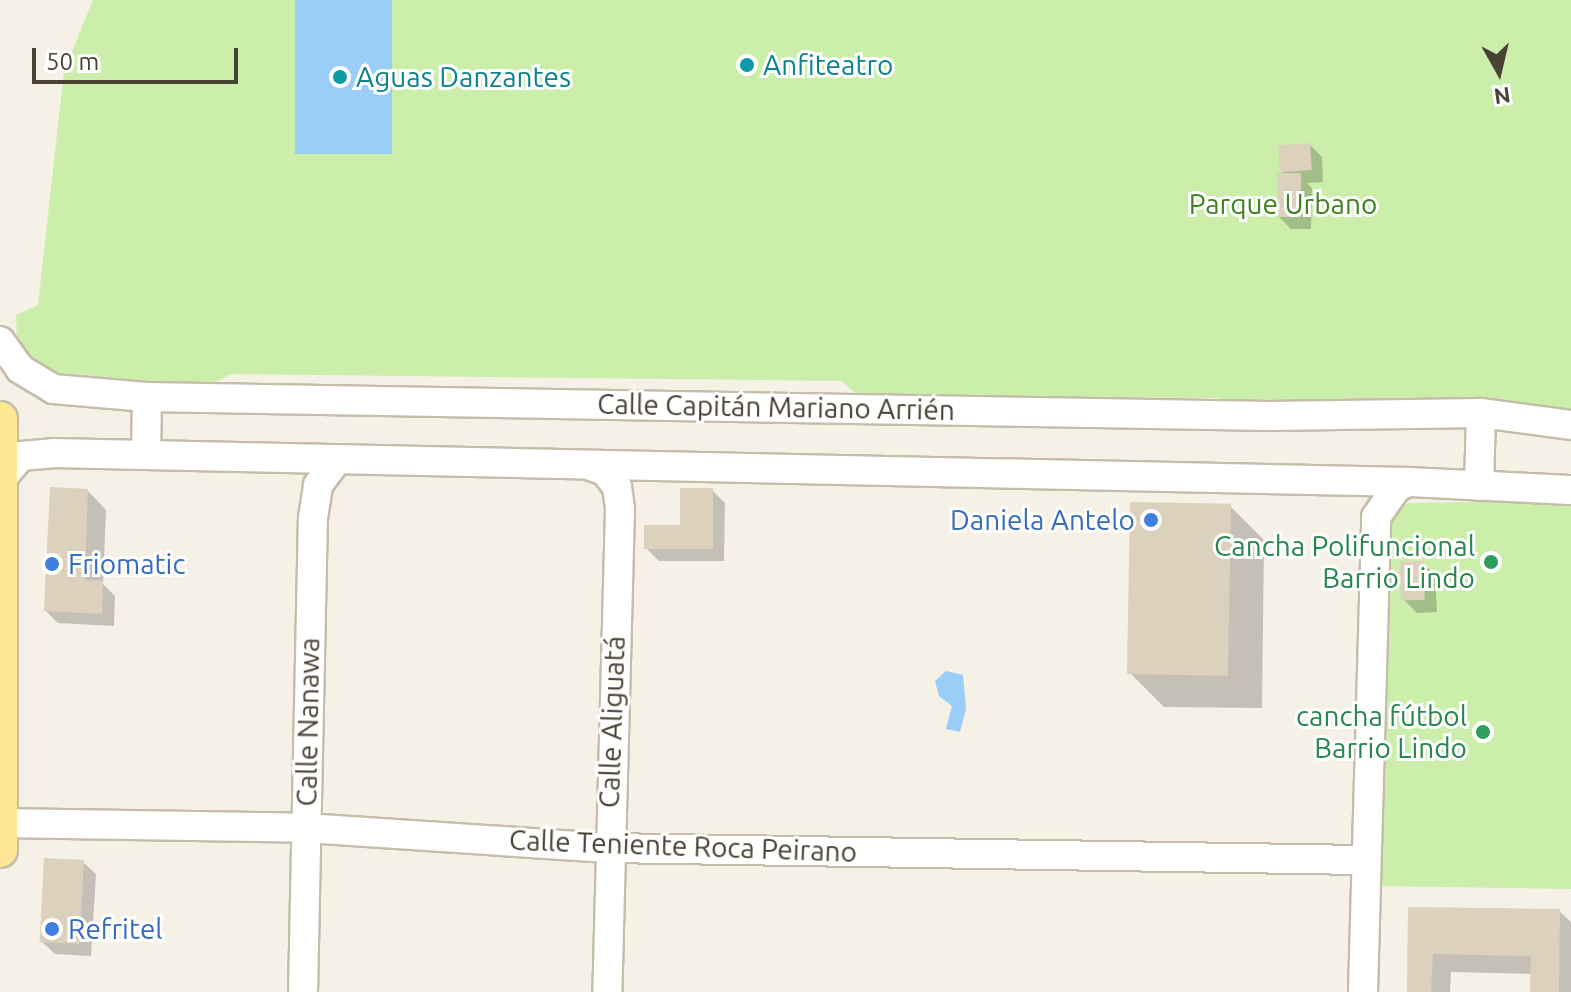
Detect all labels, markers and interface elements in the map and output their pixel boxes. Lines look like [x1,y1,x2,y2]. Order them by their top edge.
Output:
scale bar [36,32,242,82]
north arrow [1459,32,1539,112]
text: 50 m [46,48,99,75]
place label: Anfiteatro [763,48,893,82]
marker: Anfiteatro [738,56,756,74]
place label: Aguas Danzantes [356,60,571,94]
marker: Aguas Danzantes [331,68,349,86]
text: N [1493,83,1512,110]
park label: Parque Urbano [1189,187,1377,221]
street label: Calle Capitán Mariano Arrién [597,387,955,427]
place label: Daniela Antelo [950,503,1135,537]
marker: Daniela Antelo [1142,511,1160,529]
place label: Cancha Polifuncional Barrio Lindo [1214,529,1475,595]
place label: Friomatic [68,547,185,581]
marker: Cancha Polifuncional Barrio Lindo [1482,553,1500,571]
marker: Friomatic [43,555,61,573]
street label: Calle Aliguatá [592,635,632,809]
street label: Calle Nanawa [290,637,326,807]
place label: cancha fútbol Barrio Lindo [1296,699,1467,765]
marker: cancha fútbol Barrio Lindo [1474,723,1492,741]
street label: Calle Teniente Roca Peirano [508,823,858,869]
place label: Refritel [68,912,163,946]
marker: Refritel [43,920,61,938]

